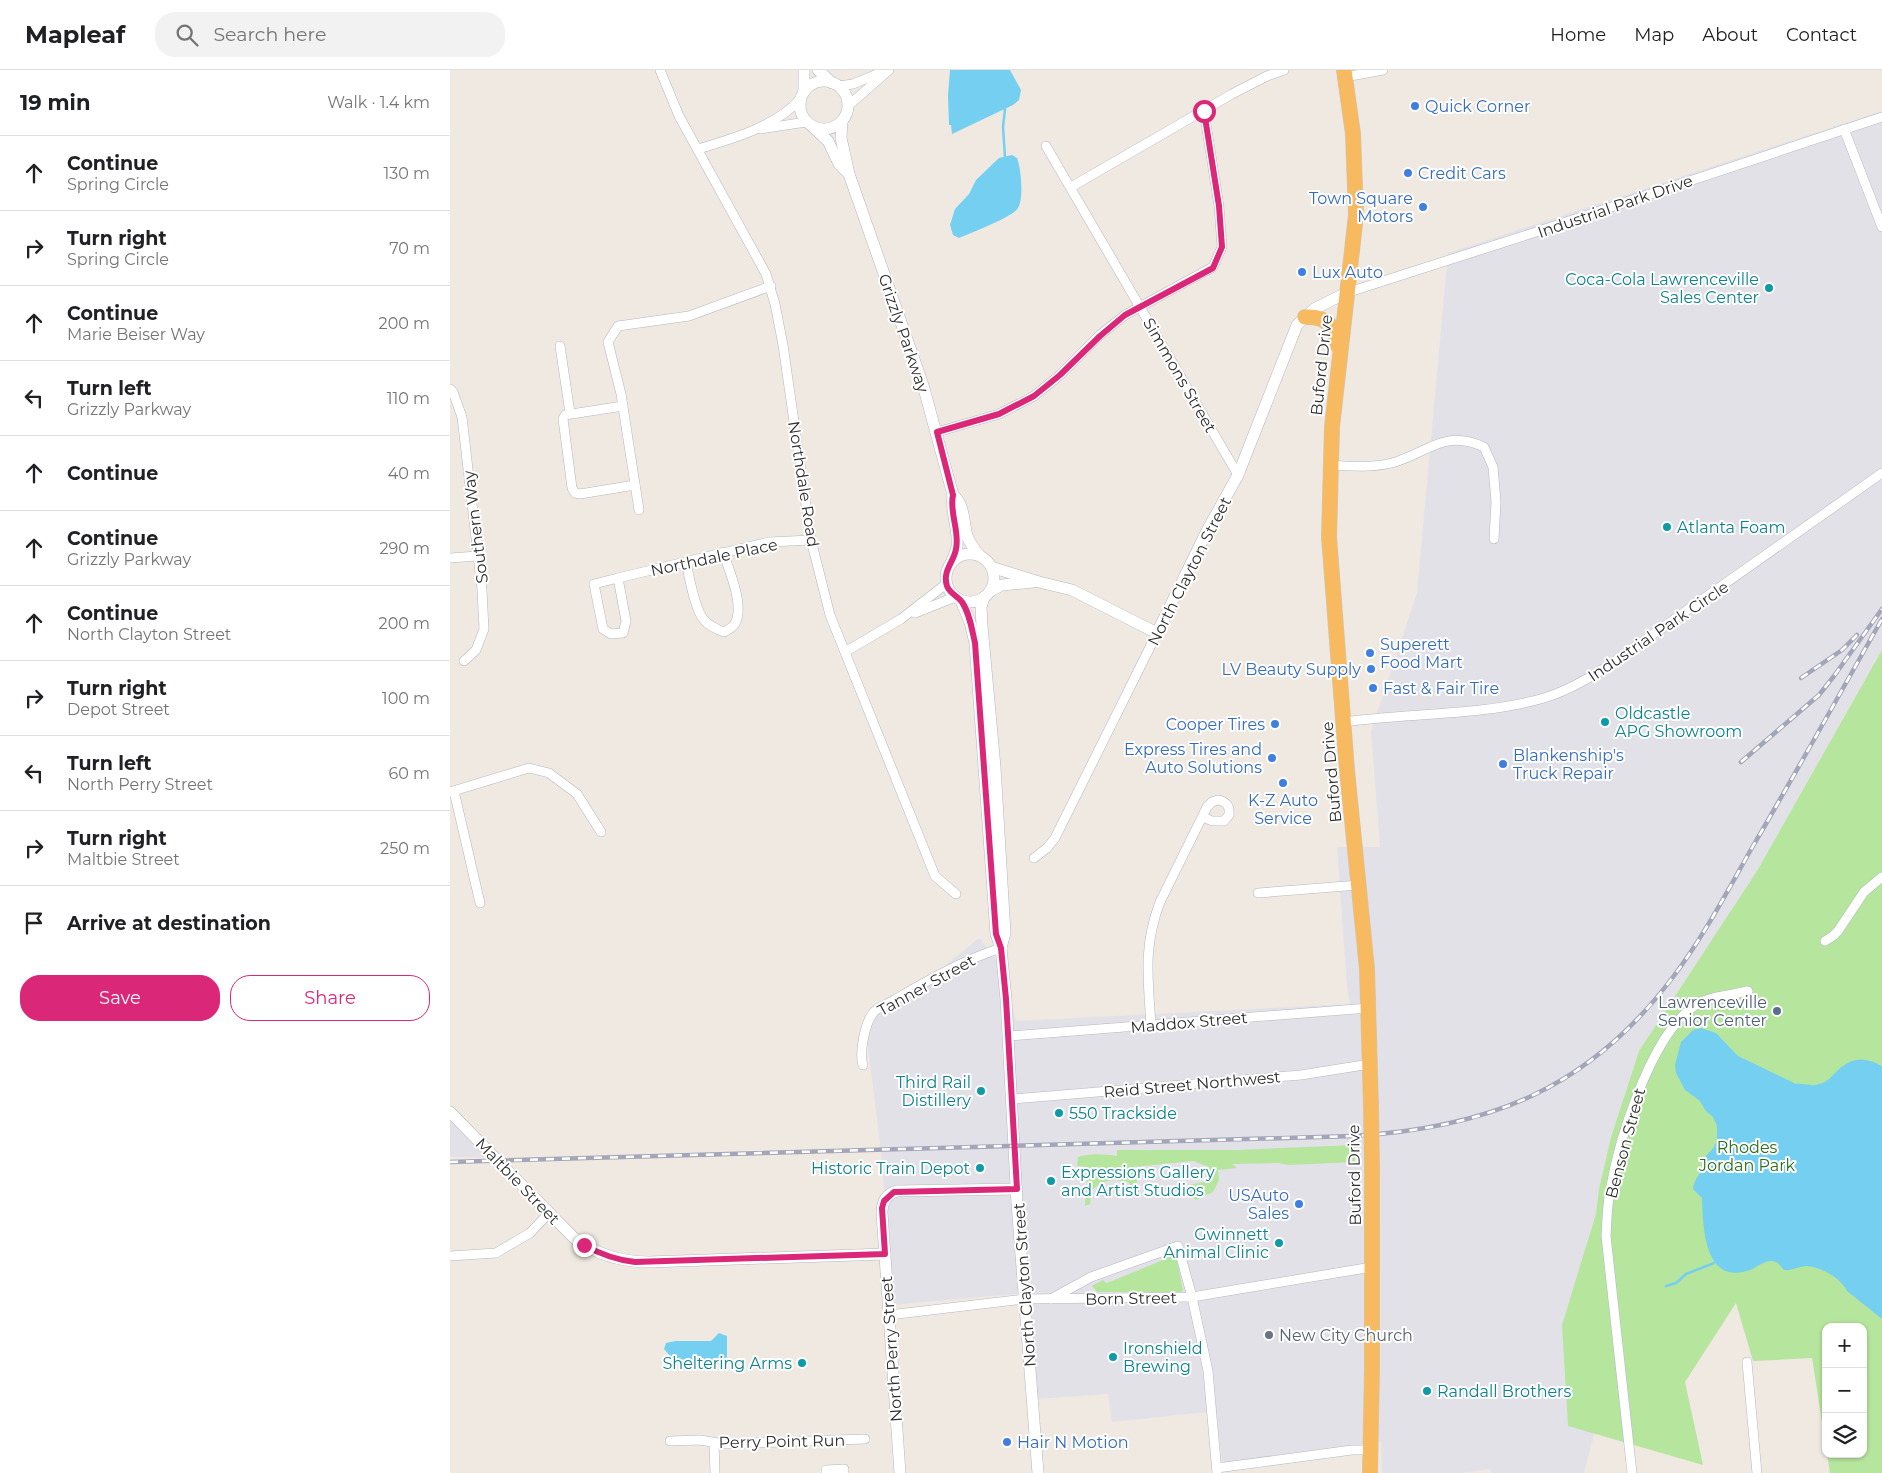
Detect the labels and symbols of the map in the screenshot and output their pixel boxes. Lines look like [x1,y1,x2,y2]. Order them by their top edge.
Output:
place label: Quick Corner [1425,97,1530,116]
route start [1193,100,1216,123]
marker: Quick Corner [1409,100,1421,112]
place label: Credit Cars [1418,164,1506,183]
marker: Credit Cars [1402,167,1414,179]
street label: Industrial Park Drive [1535,171,1695,242]
place label: Town Square Motors [1309,189,1413,226]
marker: Town Square Motors [1417,201,1429,213]
place label: Lux Auto [1312,263,1383,282]
marker: Lux Auto [1296,266,1308,278]
place label: Coca-Cola Lawrenceville Sales Center [1565,270,1759,307]
street label: Grizzly Parkway [874,271,933,395]
marker: Coca-Cola Lawrenceville Sales Center [1763,282,1775,294]
street label: Simmons Street [1139,314,1220,436]
street label: Buford Drive [1307,314,1336,416]
street label: Northdale Road [784,420,823,548]
street label: Southern Way [459,469,492,584]
street label: North Clayton Street [1144,493,1235,649]
place label: Atlanta Foam [1677,518,1786,537]
marker: Atlanta Foam [1661,521,1673,533]
street label: Northdale Place [649,535,779,580]
street label: Industrial Park Circle [1584,577,1732,686]
place label: Superett Food Mart [1380,635,1463,672]
marker: Superett Food Mart [1364,647,1376,659]
place label: LV Beauty Supply [1221,660,1361,679]
marker: LV Beauty Supply [1365,663,1377,675]
place label: Fast & Fair Tire [1383,679,1499,698]
marker: Fast & Fair Tire [1367,682,1379,694]
place label: Oldcastle APG Showroom [1615,704,1742,741]
place label: Cooper Tires [1166,715,1265,734]
marker: Oldcastle APG Showroom [1599,716,1611,728]
marker: Cooper Tires [1269,718,1281,730]
street label: Buford Drive [1318,721,1345,823]
place label: Express Tires and Auto Solutions [1124,740,1262,777]
place label: Blankenship's Truck Repair [1513,746,1624,783]
marker: Express Tires and Auto Solutions [1266,752,1278,764]
marker: Blankenship's Truck Repair [1497,758,1509,770]
marker: K-Z Auto Service [1277,777,1289,789]
place label: K-Z Auto Service [1248,791,1318,828]
street label: Tanner Street [874,951,979,1020]
place label: Lawrenceville Senior Center [1658,993,1767,1030]
marker: Lawrenceville Senior Center [1771,1005,1783,1017]
street label: Maddox Street [1130,1008,1249,1037]
street label: Reid Street Northwest [1103,1067,1282,1102]
place label: Third Rail Distillery [896,1073,971,1110]
marker: Third Rail Distillery [975,1085,987,1097]
street label: Benson Street [1602,1085,1650,1201]
place label: 550 Trackside [1069,1104,1177,1123]
marker: 550 Trackside [1053,1107,1065,1119]
street label: Buford Drive [1344,1124,1365,1226]
street label: Maltbie Street [472,1134,564,1229]
park label: Rhodes Jordan Park [1698,1138,1795,1175]
place label: Historic Train Depot [811,1159,970,1178]
marker: Historic Train Depot [974,1162,986,1174]
place label: Expressions Gallery and Artist Studios [1061,1163,1215,1200]
marker: Expressions Gallery and Artist Studios [1045,1175,1057,1187]
place label: USAuto Sales [1228,1186,1289,1223]
marker: USAuto Sales [1293,1198,1305,1210]
street label: North Clayton Street [1009,1202,1040,1368]
place label: Gwinnett Animal Clinic [1163,1225,1269,1262]
route end [573,1234,596,1257]
marker: Gwinnett Animal Clinic [1273,1237,1285,1249]
street label: North Perry Street [877,1275,906,1422]
street label: Born Street [1085,1288,1178,1309]
place label: New City Church [1279,1326,1413,1345]
marker: New City Church [1263,1329,1275,1341]
place label: Ironshield Brewing [1123,1339,1203,1376]
marker: Ironshield Brewing [1107,1351,1119,1363]
place label: Sheltering Arms [663,1354,792,1373]
marker: Sheltering Arms [796,1357,808,1369]
place label: Randall Brothers [1437,1382,1571,1401]
marker: Randall Brothers [1421,1385,1433,1397]
street label: Perry Point Run [719,1431,846,1452]
place label: Hair N Motion [1017,1433,1129,1452]
marker: Hair N Motion [1001,1436,1013,1448]

